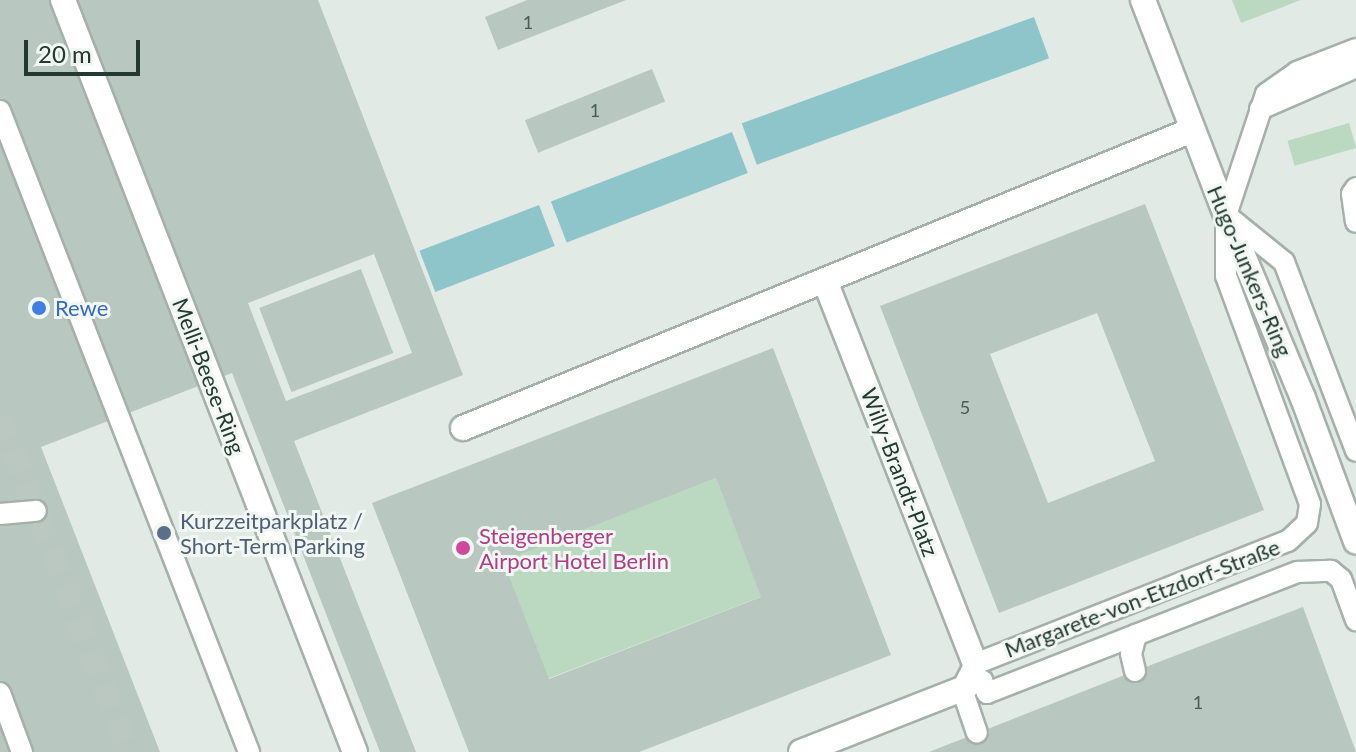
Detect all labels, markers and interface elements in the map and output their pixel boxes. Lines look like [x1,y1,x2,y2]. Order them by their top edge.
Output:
house number: 1 [523,11,533,33]
scale bar [28,24,144,74]
text: 20 m [38,39,92,68]
house number: 1 [590,99,600,121]
street label: Hugo-Junkers-Ring [1202,181,1298,361]
street label: Melli-Beese-Ring [167,294,251,458]
place label: Rewe [55,295,108,321]
marker: Rewe [30,299,48,317]
street label: Willy-Brandt-Platz [856,384,944,560]
house number: 5 [960,396,970,418]
place label: Kurzzeitparkplatz / Short-Term Parking [180,507,365,558]
place label: Steigenberger Airport Hotel Berlin [479,522,669,574]
marker: Kurzzeitparkplatz / Short-Term Parking [155,524,173,542]
street label: Margarete-von-Etzdorf-Straße [1001,533,1283,663]
marker: Steigenberger Airport Hotel Berlin [454,539,472,557]
house number: 1 [1193,691,1203,713]

